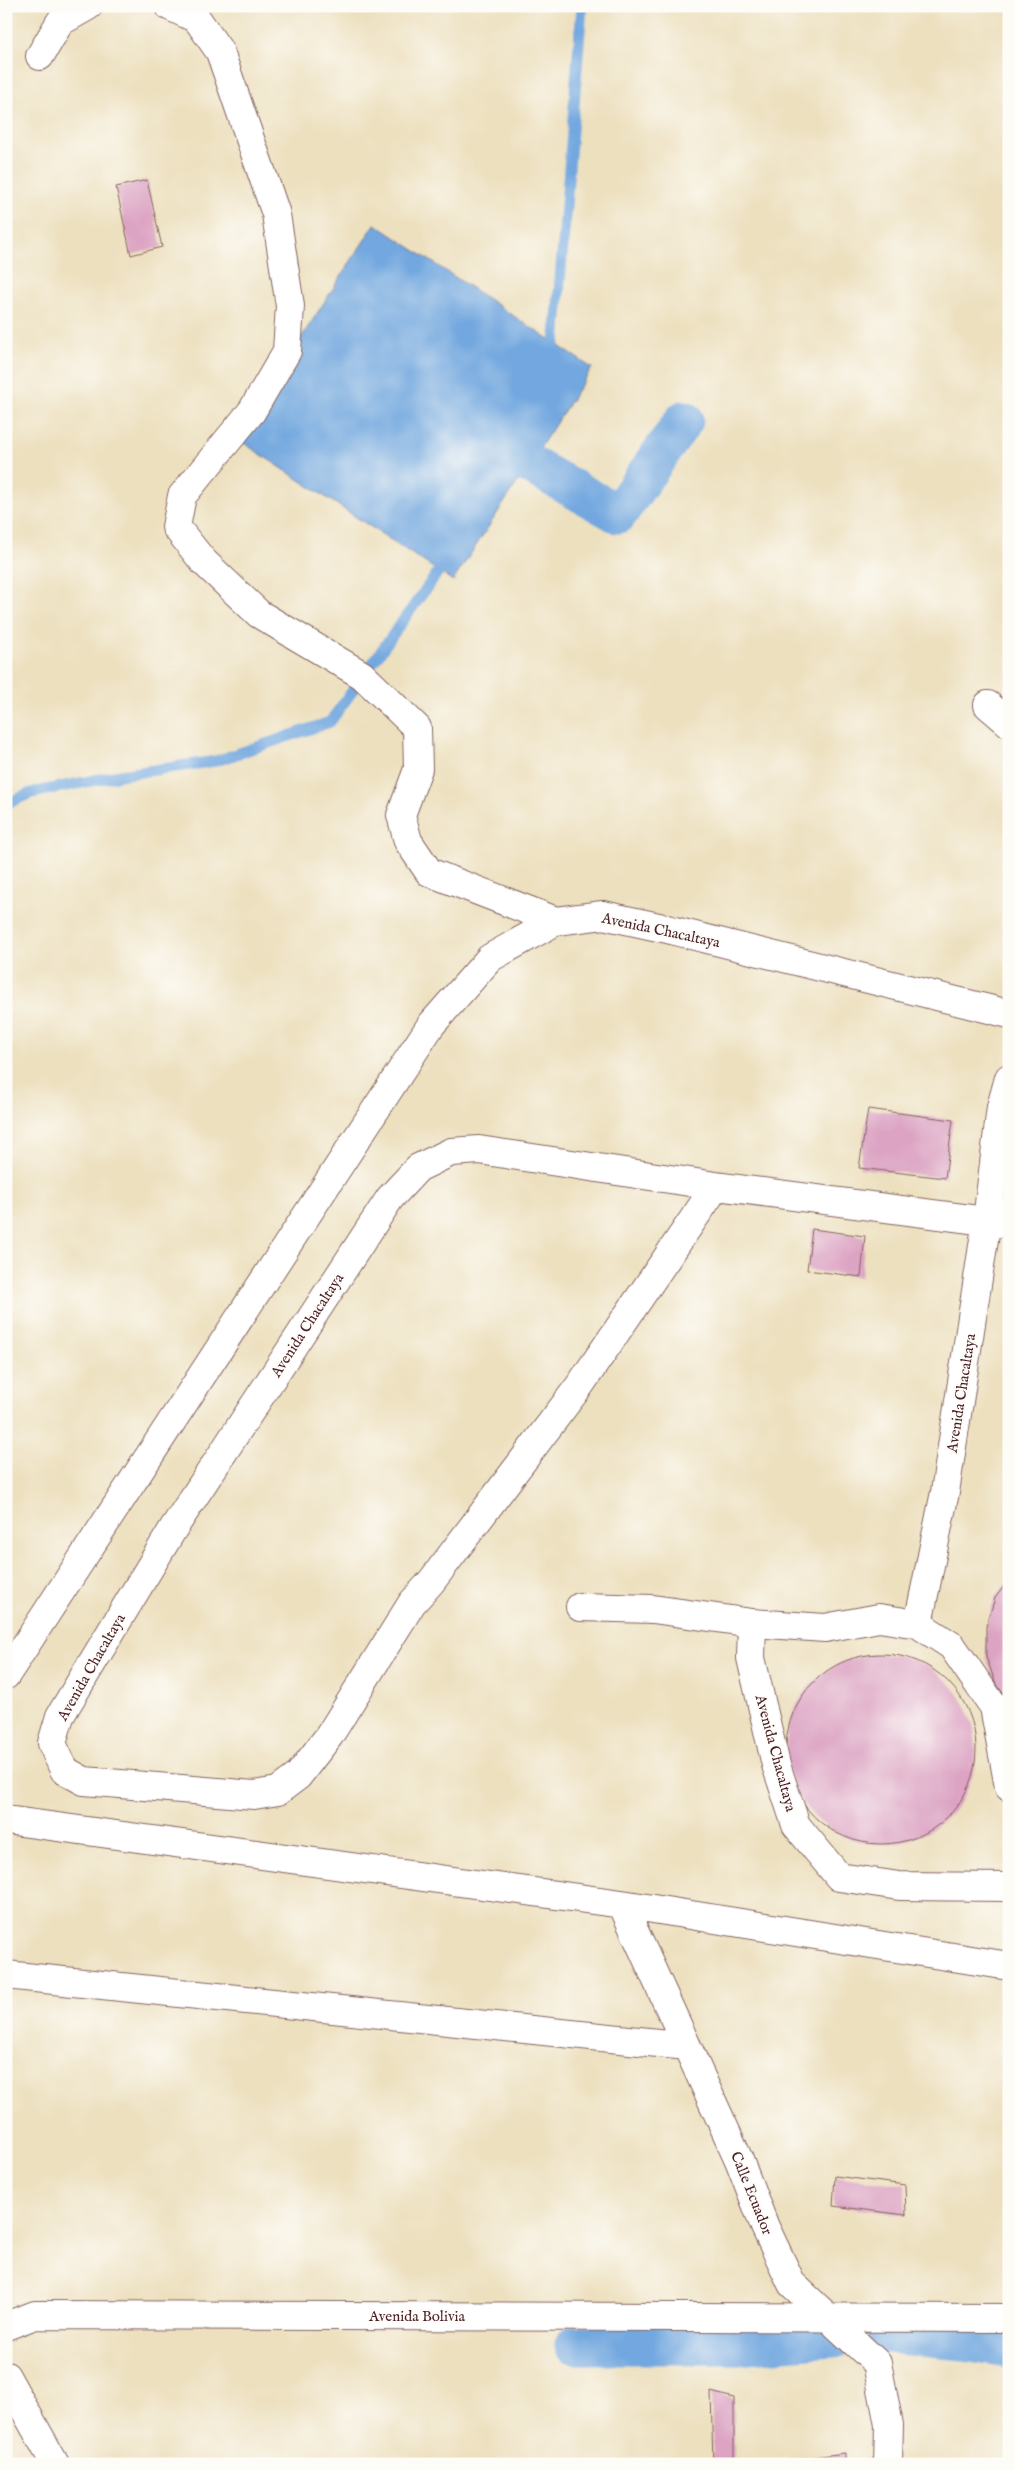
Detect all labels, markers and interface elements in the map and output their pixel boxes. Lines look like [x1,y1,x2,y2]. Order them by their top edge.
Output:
street label: Avenida Chacaltaya [599,908,722,952]
street label: Avenida Chacaltaya [266,1269,348,1382]
street label: Avenida Chacaltaya [943,1332,980,1455]
street label: Avenida Chacaltaya [53,1610,130,1725]
street label: Avenida Chacaltaya [750,1692,800,1814]
street label: Calle Ecuador [726,2149,777,2238]
street label: Avenida Bolivia [368,2307,466,2326]

